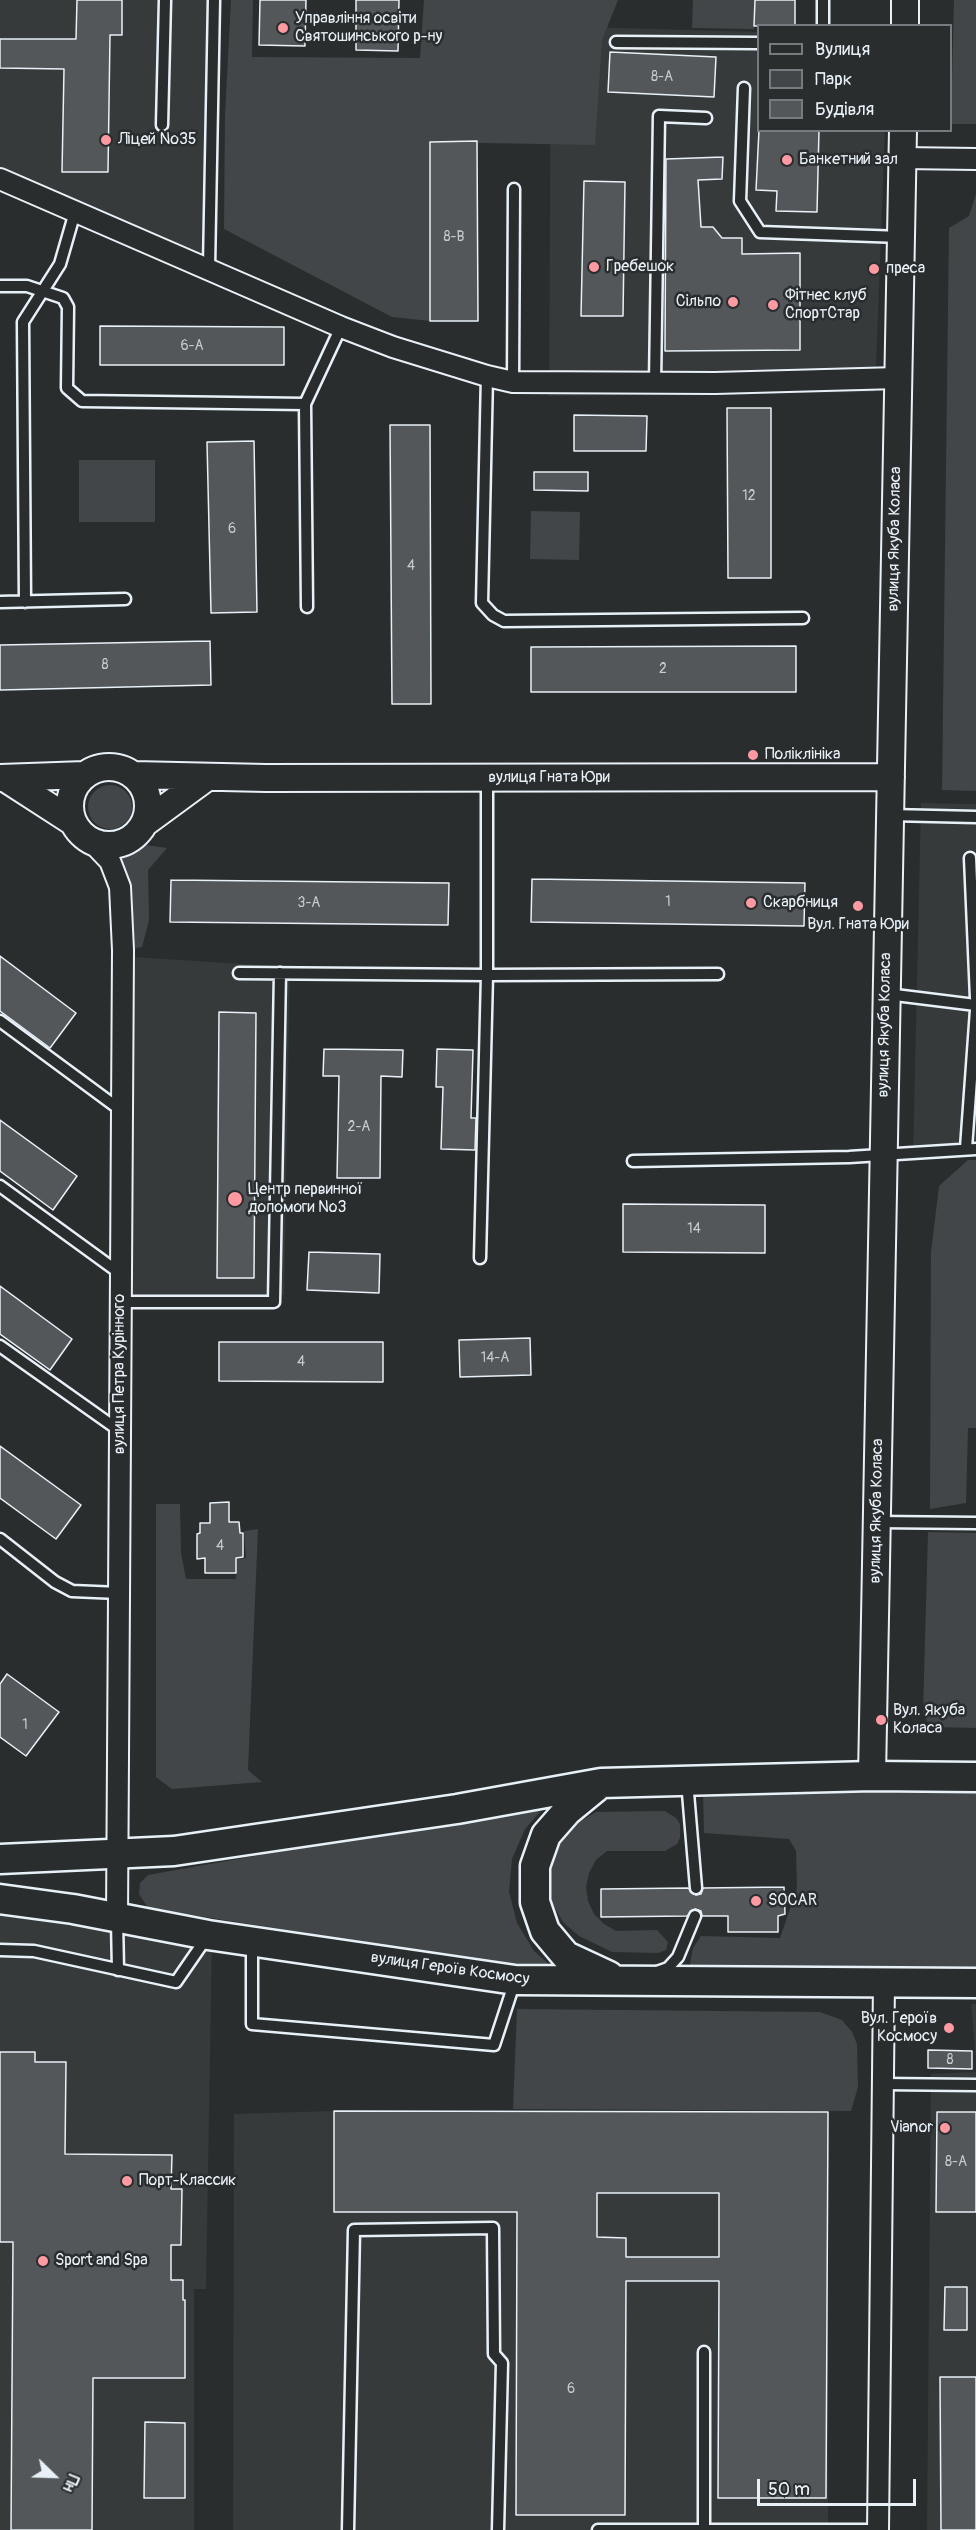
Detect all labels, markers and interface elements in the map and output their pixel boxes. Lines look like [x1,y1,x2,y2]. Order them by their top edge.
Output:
place label: Управління освіти Святошинського р-ну [295,9,442,47]
marker: Управління освіти Святошинського р-ну [276,21,290,35]
legend [757,24,952,132]
text: Вулиця [815,38,870,61]
text: Парк [815,68,852,91]
house number: 8-А [651,69,673,85]
text: Будівля [815,98,874,121]
place label: Ліцей №35 [118,130,197,150]
marker: Ліцей №35 [99,133,113,147]
place label: Банкетний зал [799,150,898,170]
marker: Банкетний зал [780,153,794,167]
house number: 8-В [444,229,464,245]
place label: Гребешок [606,257,674,277]
place label: преса [886,259,925,279]
marker: Гребешок [587,260,601,274]
marker: преса [867,262,881,276]
place label: Фітнес клуб СпортСтар [785,286,867,324]
place label: Сільпо [676,292,721,312]
marker: Сільпо [726,295,740,309]
marker: Фітнес клуб СпортСтар [766,298,780,312]
house number: 6-А [180,338,204,354]
street label: вулиця Якуба Коласа [884,466,906,612]
house number: 12 [742,488,756,504]
house number: 6 [228,521,236,537]
house number: 4 [407,558,415,574]
house number: 8 [101,657,109,673]
house number: 2 [659,661,667,677]
place label: Поліклініка [765,745,841,765]
marker: Поліклініка [746,748,760,762]
street label: вулиця Гната Юри [488,768,610,788]
place label: Скарбниця [763,893,838,913]
house number: 1 [665,894,671,910]
house number: 3-А [298,895,320,911]
marker: Скарбниця [744,896,758,910]
marker: Вул. Гната Юри [851,899,865,913]
place label: Вул. Гната Юри [807,915,909,935]
street label: вулиця Якуба Коласа [874,952,896,1098]
house number: 2-А [348,1119,370,1135]
place label: Центр первинної допомоги №3 [248,1180,363,1218]
marker: Центр первинної допомоги №3 [226,1190,244,1208]
house number: 14 [687,1221,701,1237]
street label: вулиця Петра Курінного [110,1294,130,1454]
house number: 14-А [481,1350,509,1366]
house number: 4 [297,1354,305,1370]
street label: вулиця Якуба Коласа [866,1438,888,1584]
house number: 4 [216,1538,224,1554]
place label: Вул. Якуба Коласа [893,1701,965,1739]
marker: Вул. Якуба Коласа [874,1713,888,1727]
house number: 1 [22,1717,28,1733]
place label: SOCAR [768,1891,817,1911]
marker: SOCAR [749,1894,763,1908]
street label: вулиця Героїв Космосу [370,1948,530,1990]
place label: Вул. Героїв Космосу [861,2009,937,2047]
marker: Вул. Героїв Космосу [942,2021,956,2035]
house number: 8 [946,2052,954,2068]
place label: Vianor [890,2118,933,2138]
marker: Vianor [938,2121,952,2135]
house number: 8-А [945,2154,967,2170]
place label: Порт-Классик [139,2171,236,2191]
marker: Порт-Классик [120,2174,134,2188]
place label: Sport and Spa [55,2251,148,2271]
marker: Sport and Spa [36,2254,50,2268]
house number: 6 [567,2381,575,2397]
north arrow [24,2446,84,2506]
scale bar [760,2467,919,2505]
text: Пн [58,2471,83,2495]
text: 50 m [768,2478,810,2501]

